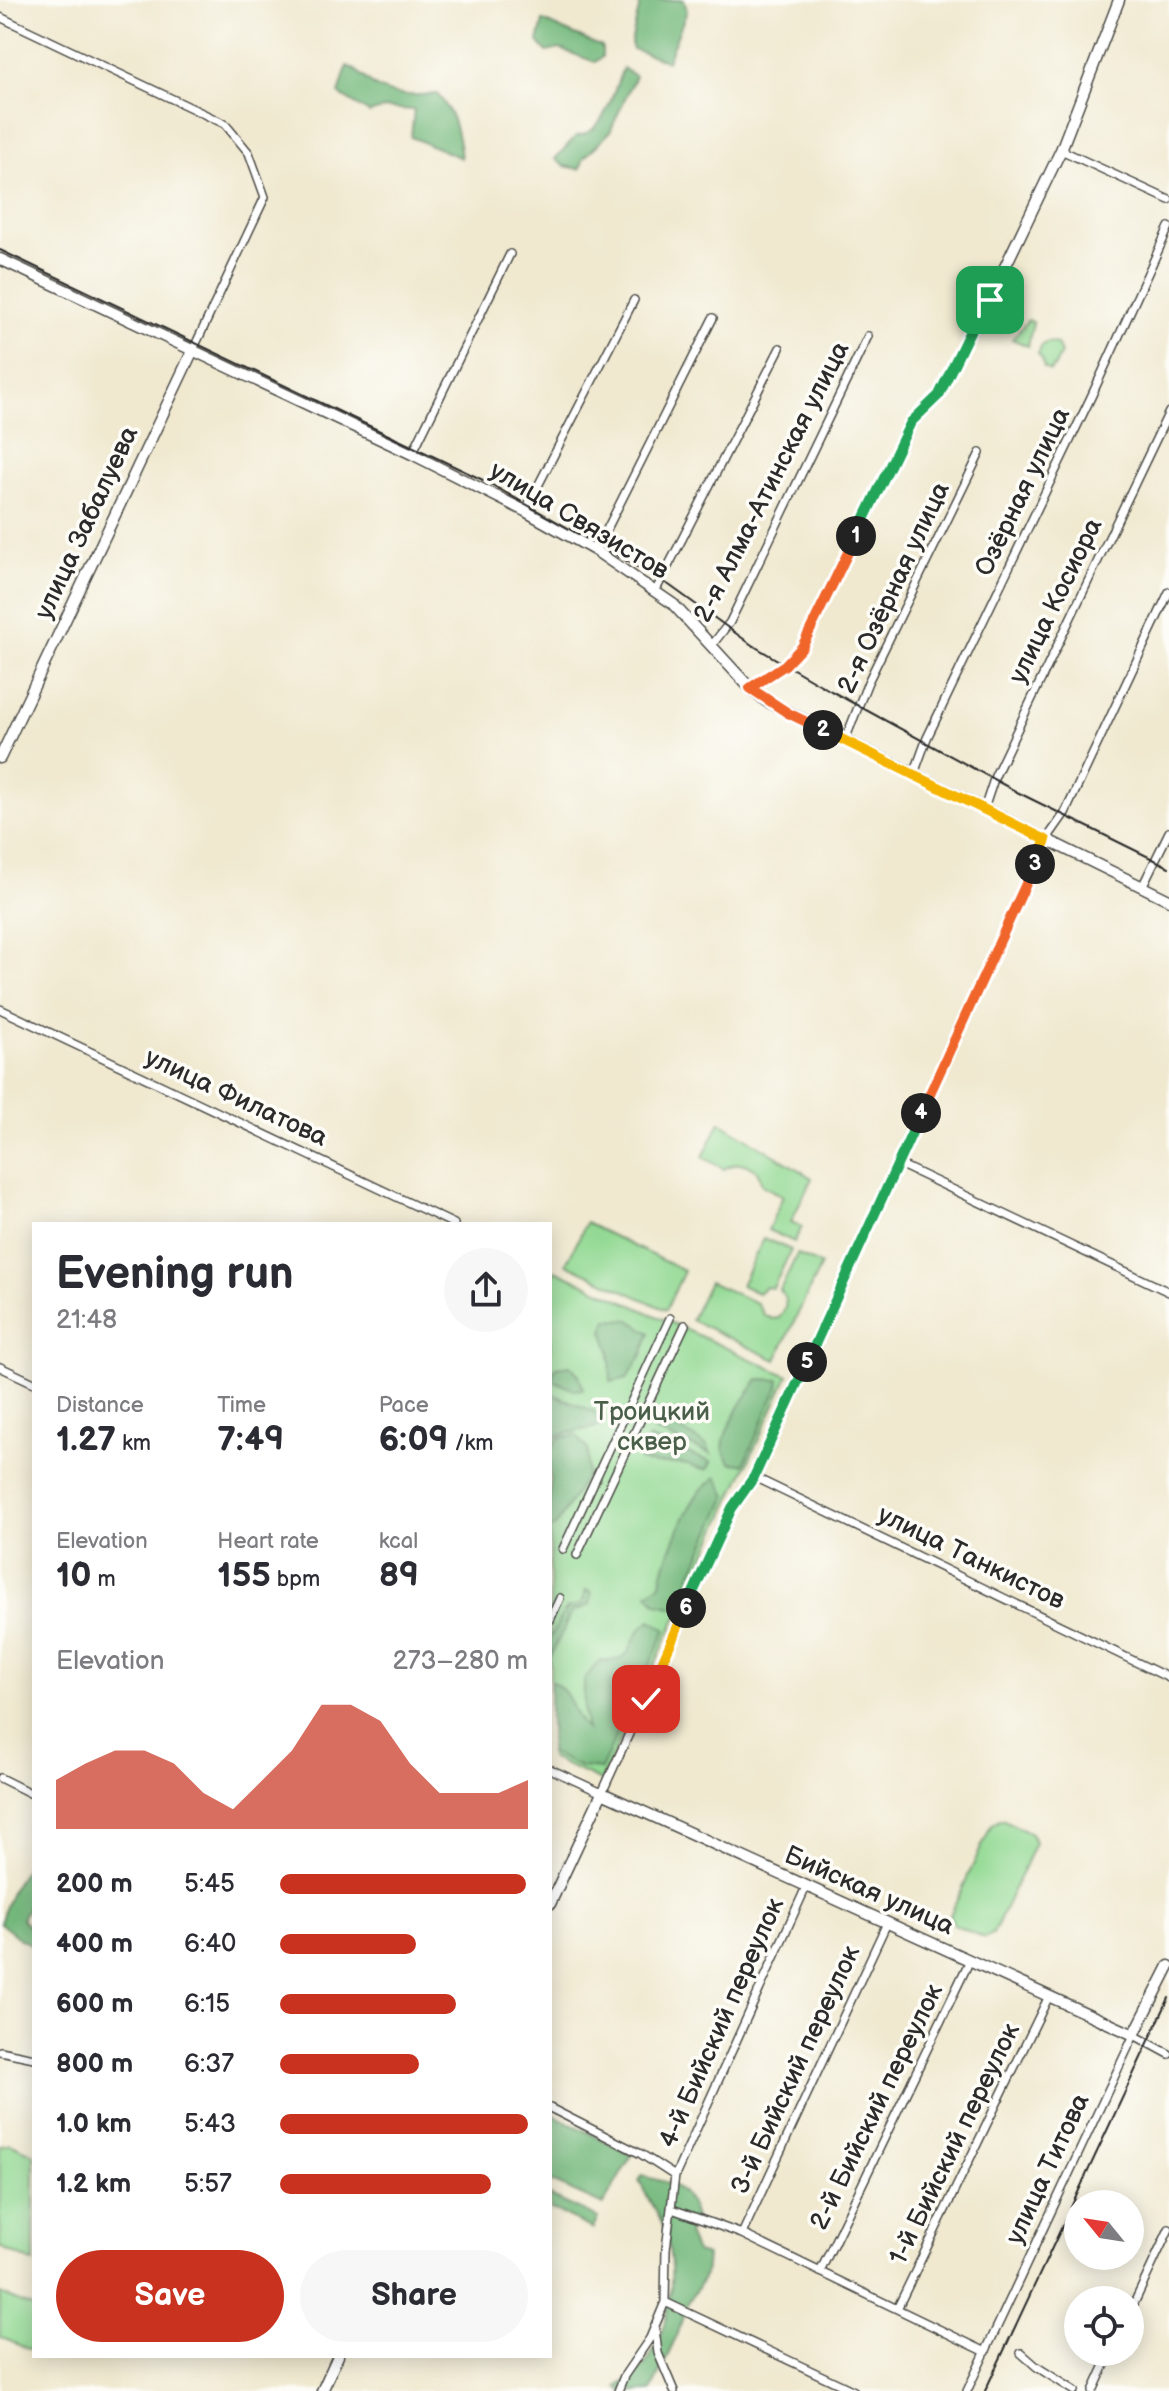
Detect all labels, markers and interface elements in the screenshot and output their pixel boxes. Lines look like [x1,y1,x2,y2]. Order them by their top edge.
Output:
pin [956,266,1024,334]
icon: arrive [968,278,1012,322]
street label: 2-я Алма-Атинская улица [688,336,856,628]
street label: Озёрная улица [969,403,1077,581]
street label: улица Забалуева [29,422,145,624]
street label: улица Связистов [484,455,674,587]
street label: 2-я Озёрная улица [831,477,957,699]
street label: улица Косиора [1003,513,1109,689]
pin: 1 [836,516,876,556]
text: 1 [851,522,861,549]
pin: 2 [803,710,843,750]
text: 2 [816,716,830,743]
pin: 3 [1015,844,1055,884]
text: 3 [1029,850,1041,877]
street label: улица Филатова [140,1042,332,1154]
pin: 4 [901,1093,941,1133]
text: 4 [915,1099,927,1126]
text: Evening run [56,1248,293,1301]
button: share [444,1248,528,1332]
text: 21:48 [56,1305,117,1336]
pin: 5 [787,1342,827,1382]
text: 5 [801,1348,813,1375]
text: Distance [56,1392,144,1419]
text: Time [217,1392,266,1419]
text: Pace [379,1392,429,1419]
park label: Троицкий сквер [594,1397,710,1458]
text: 1.27 [56,1419,116,1460]
text: 7:49 [217,1419,284,1460]
text: 6:09 [379,1419,449,1460]
text: km [116,1430,151,1457]
text: /km [449,1430,493,1457]
street label: улица Танкистов [873,1499,1070,1617]
text: Elevation [56,1528,148,1555]
text: Heart rate [217,1528,319,1555]
text: kcal [379,1528,418,1555]
text: 10 [56,1555,92,1596]
text: 155 [217,1555,271,1596]
text: 89 [379,1555,419,1596]
text: m [92,1566,116,1593]
text: bpm [271,1566,320,1593]
pin: 6 [666,1588,706,1628]
text: 6 [679,1594,693,1621]
text: Elevation [56,1646,164,1677]
text: 273–280 m [392,1646,528,1677]
pin [612,1665,680,1733]
icon: check [624,1677,668,1721]
street label: Бийская улица [779,1840,959,1942]
text: 200 m [56,1869,133,1900]
text: 5:45 [184,1869,235,1900]
street label: 4-й Бийский переулок [653,1893,791,2153]
text: 400 m [56,1929,133,1960]
text: 6:40 [184,1929,236,1960]
street label: 3-й Бийский переулок [725,1941,867,2199]
street label: 2-й Бийский переулок [804,1979,950,2235]
text: 600 m [56,1989,133,2020]
text: 6:15 [184,1989,230,2020]
street label: 1-й Бийский переулок [883,2018,1027,2270]
text: 800 m [56,2049,133,2080]
text: 6:37 [184,2049,234,2080]
street label: улица Титова [1000,2089,1096,2249]
text: 1.0 km [56,2109,132,2140]
text: 5:43 [184,2109,236,2140]
text: 1.2 km [56,2169,131,2200]
text: 5:57 [184,2169,232,2200]
north arrow [1064,2190,1144,2270]
map controls [1064,2190,1144,2366]
button: Save [56,2250,284,2342]
button: Share [300,2250,528,2342]
button: locate [1064,2286,1144,2366]

